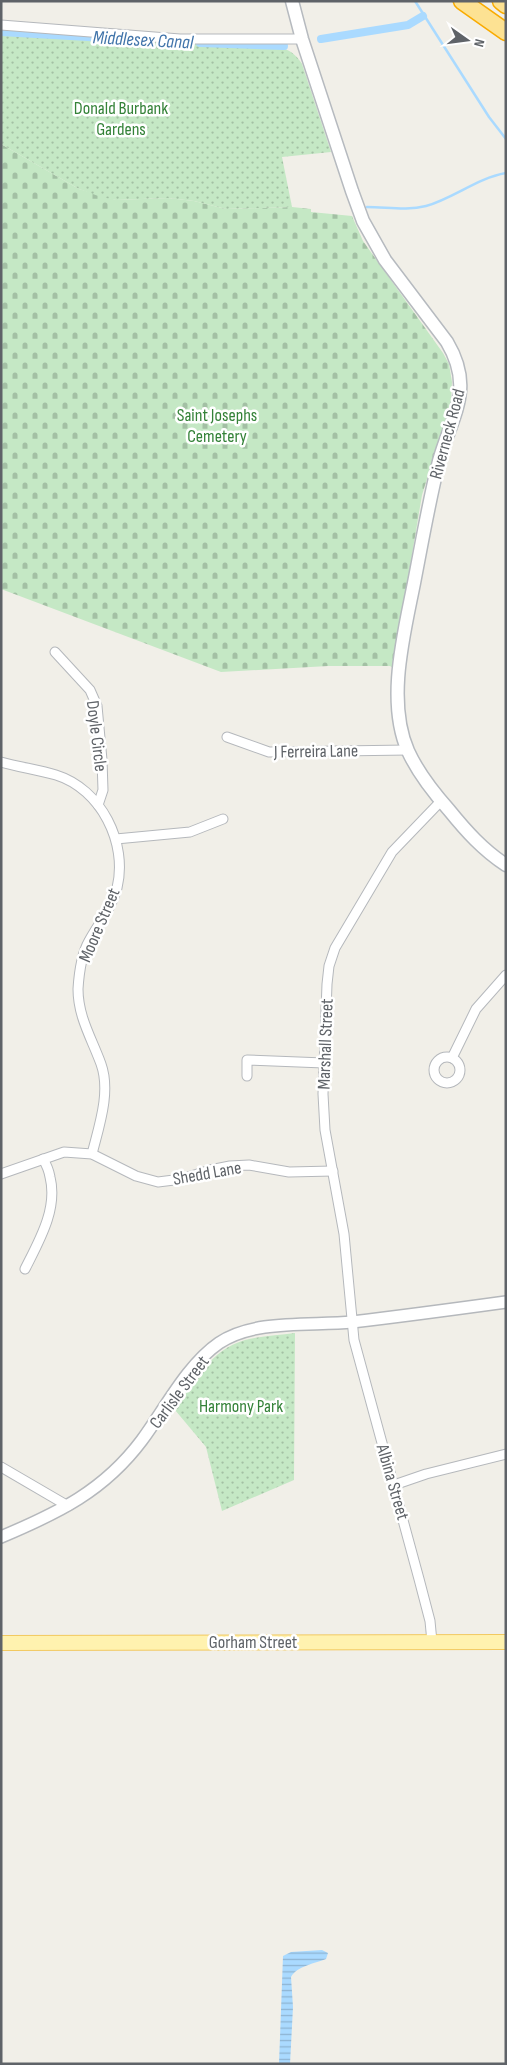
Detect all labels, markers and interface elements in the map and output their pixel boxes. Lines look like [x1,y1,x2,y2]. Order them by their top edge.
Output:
north arrow [442,15,492,65]
water label: Middlesex Canal [92,26,194,55]
text: N [470,37,488,49]
park label: Donald Burbank Gardens [74,98,168,140]
street label: Riverneck Road [425,387,470,482]
park label: Saint Josephs Cemetery [177,405,257,447]
street label: Doyle Circle [82,699,111,773]
street label: J Ferreira Lane [273,740,358,763]
street label: Moore Street [74,884,125,965]
street label: Marshall Street [313,998,338,1090]
street label: Shedd Lane [171,1157,243,1190]
street label: Carlisle Street [145,1351,214,1433]
park label: Harmony Park [199,1396,283,1417]
street label: Albina Street [371,1441,413,1523]
street label: Gorham Street [209,1632,298,1653]

